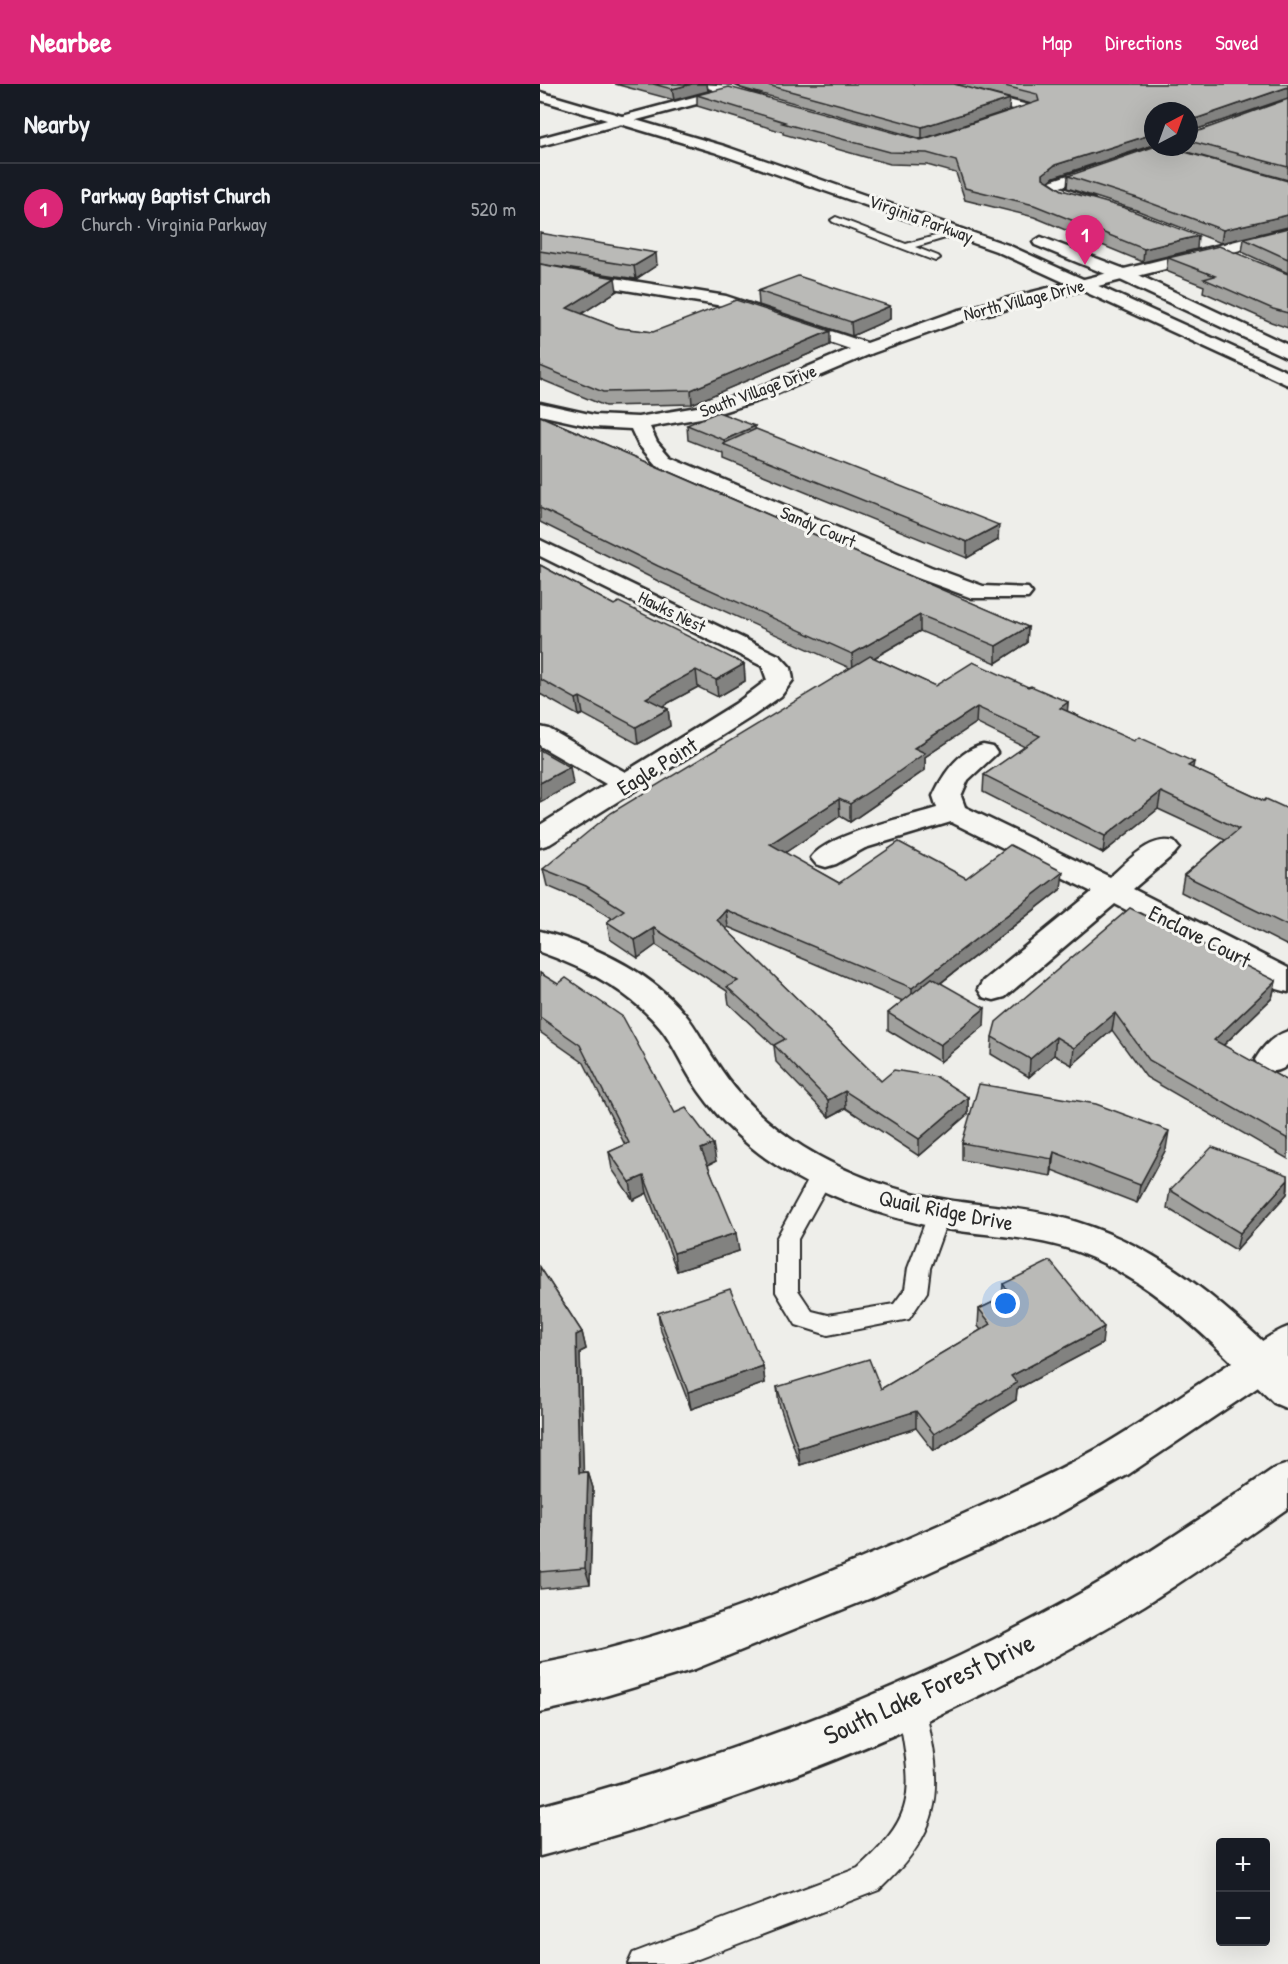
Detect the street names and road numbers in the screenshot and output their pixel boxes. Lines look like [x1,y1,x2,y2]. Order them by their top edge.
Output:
street label: Virginia Parkway [865,188,977,249]
street label: North Village Drive [961,272,1087,327]
street label: South Village Drive [696,358,820,423]
street label: Sandy Court [777,499,860,554]
street label: Hawks Nest [634,584,711,639]
street label: Eagle Point [611,729,703,802]
street label: Enclave Court [1144,897,1257,975]
street label: Quail Ridge Drive [876,1182,1016,1238]
street label: South Lake Forest Drive [817,1623,1040,1753]

